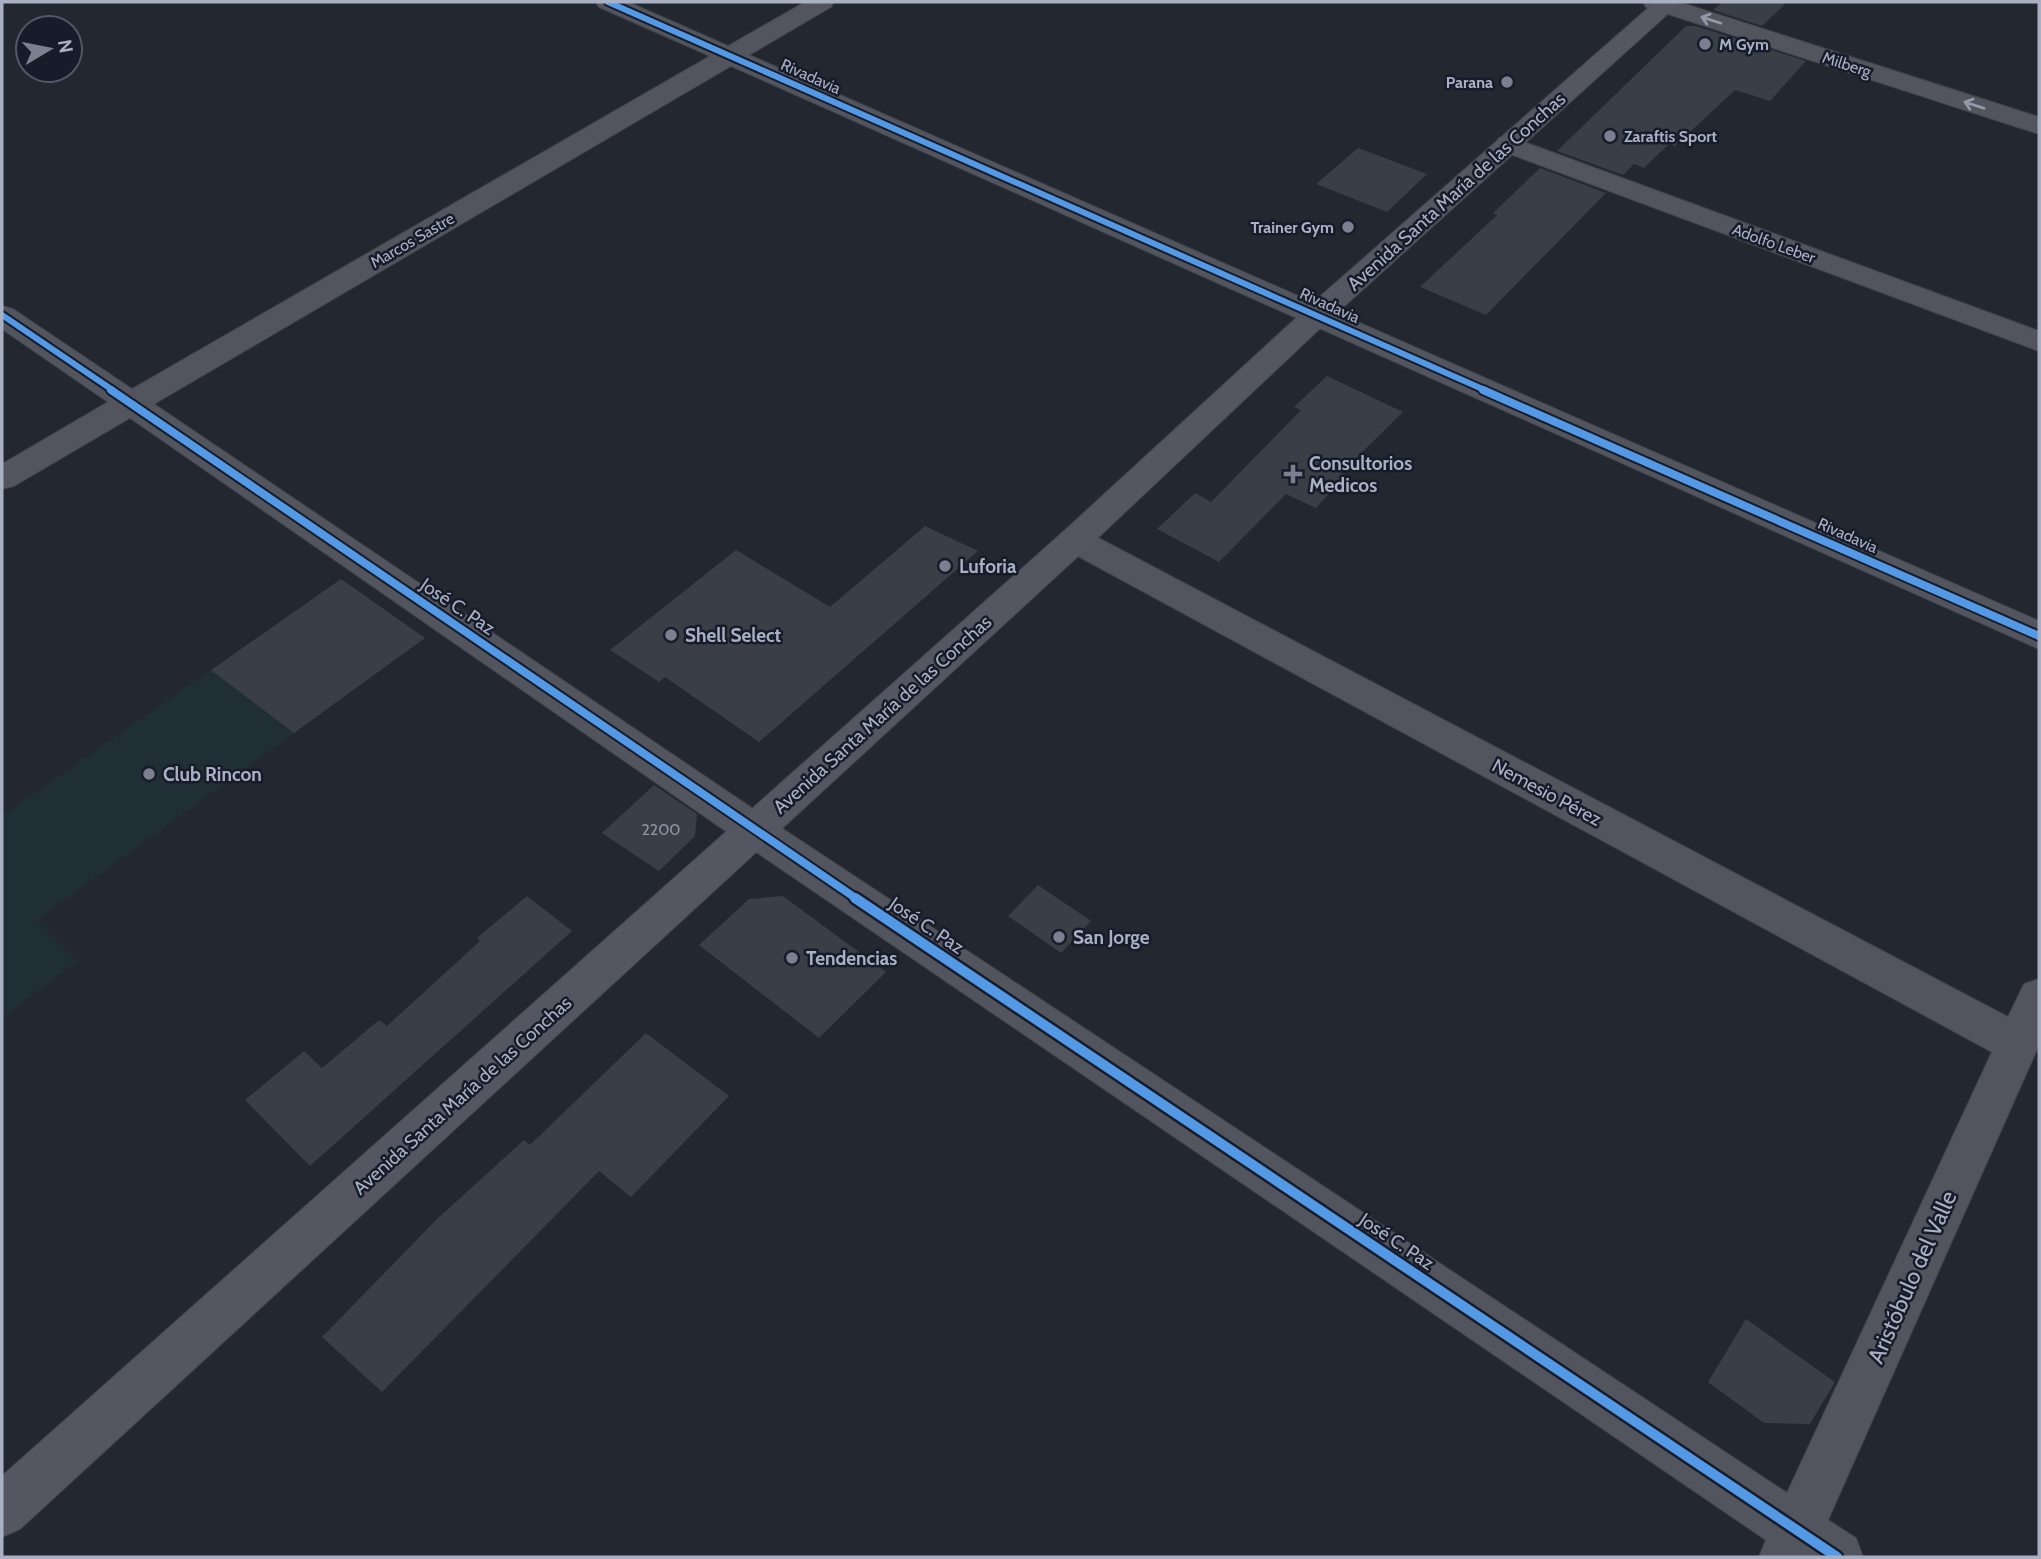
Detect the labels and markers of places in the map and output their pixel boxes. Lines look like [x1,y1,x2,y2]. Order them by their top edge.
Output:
place label: M Gym [1719,35,1769,54]
marker: M Gym [1697,36,1713,52]
place label: Parana [1446,73,1493,92]
marker: Parana [1499,74,1515,90]
place label: Zaraftis Sport [1624,127,1718,146]
marker: Zaraftis Sport [1602,128,1618,144]
place label: Trainer Gym [1251,218,1334,237]
marker: Trainer Gym [1340,219,1356,235]
place label: Consultorios Medicos [1309,452,1412,497]
marker: Consultorios Medicos [1283,464,1303,484]
place label: Luforia [959,555,1017,578]
marker: Luforia [937,558,953,574]
place label: Shell Select [685,624,782,647]
marker: Shell Select [663,627,679,643]
place label: Club Rincon [163,763,262,786]
marker: Club Rincon [141,766,157,782]
place label: San Jorge [1073,926,1150,949]
marker: San Jorge [1051,929,1067,945]
place label: Tendencias [806,947,897,970]
marker: Tendencias [784,950,800,966]

